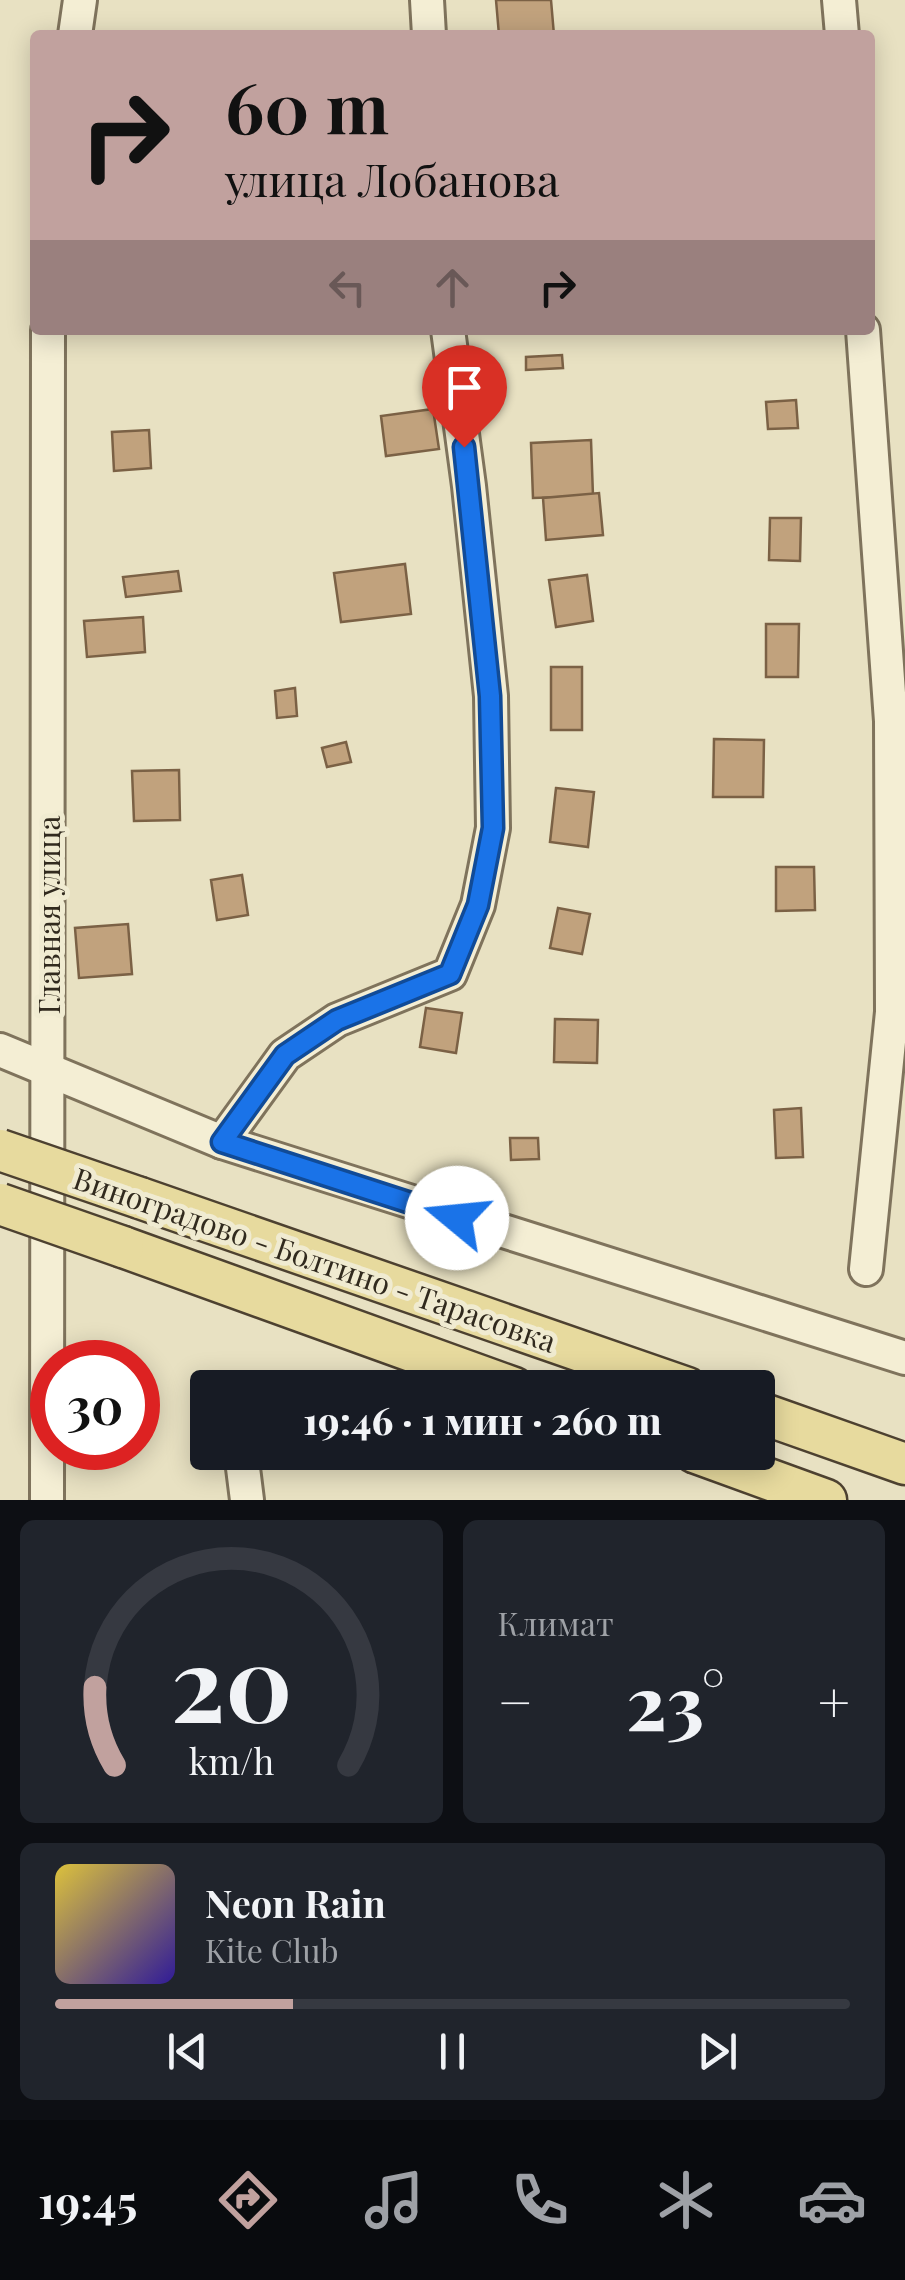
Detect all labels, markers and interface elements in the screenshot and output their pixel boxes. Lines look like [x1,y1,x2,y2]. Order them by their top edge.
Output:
text: 60 m [225,58,389,152]
icon: right [60,70,190,200]
text: улица Лобанова [225,148,559,208]
icon: left [320,260,375,315]
icon: ahead [425,260,480,315]
icon: right [530,260,585,315]
pin [422,345,507,448]
icon: arrive [437,360,492,415]
street label: Главная улица [28,815,68,1014]
street label: Виноградово - Болтино - Тарасовка [68,1157,562,1361]
position arrow [405,1166,509,1270]
speed limit sign: 30 [30,1340,160,1470]
text: 19:46 · 1 мин · 260 m [303,1394,662,1445]
text: Климат [498,1601,614,1644]
text: 20 [171,1610,292,1749]
text: 23° [626,1650,725,1750]
text: − [498,1663,533,1737]
text: + [818,1663,850,1737]
text: km/h [188,1736,274,1784]
text: Neon Rain [205,1877,386,1928]
text: Kite Club [205,1928,339,1971]
icon: previous [160,2024,215,2079]
icon: pause [425,2024,480,2079]
icon: next [690,2024,745,2079]
icon: directions [213,2165,283,2235]
icon: music [359,2165,429,2235]
icon: phone [505,2165,575,2235]
icon: climate [651,2165,721,2235]
icon: car [797,2165,867,2235]
text: 19:45 [38,2170,138,2230]

